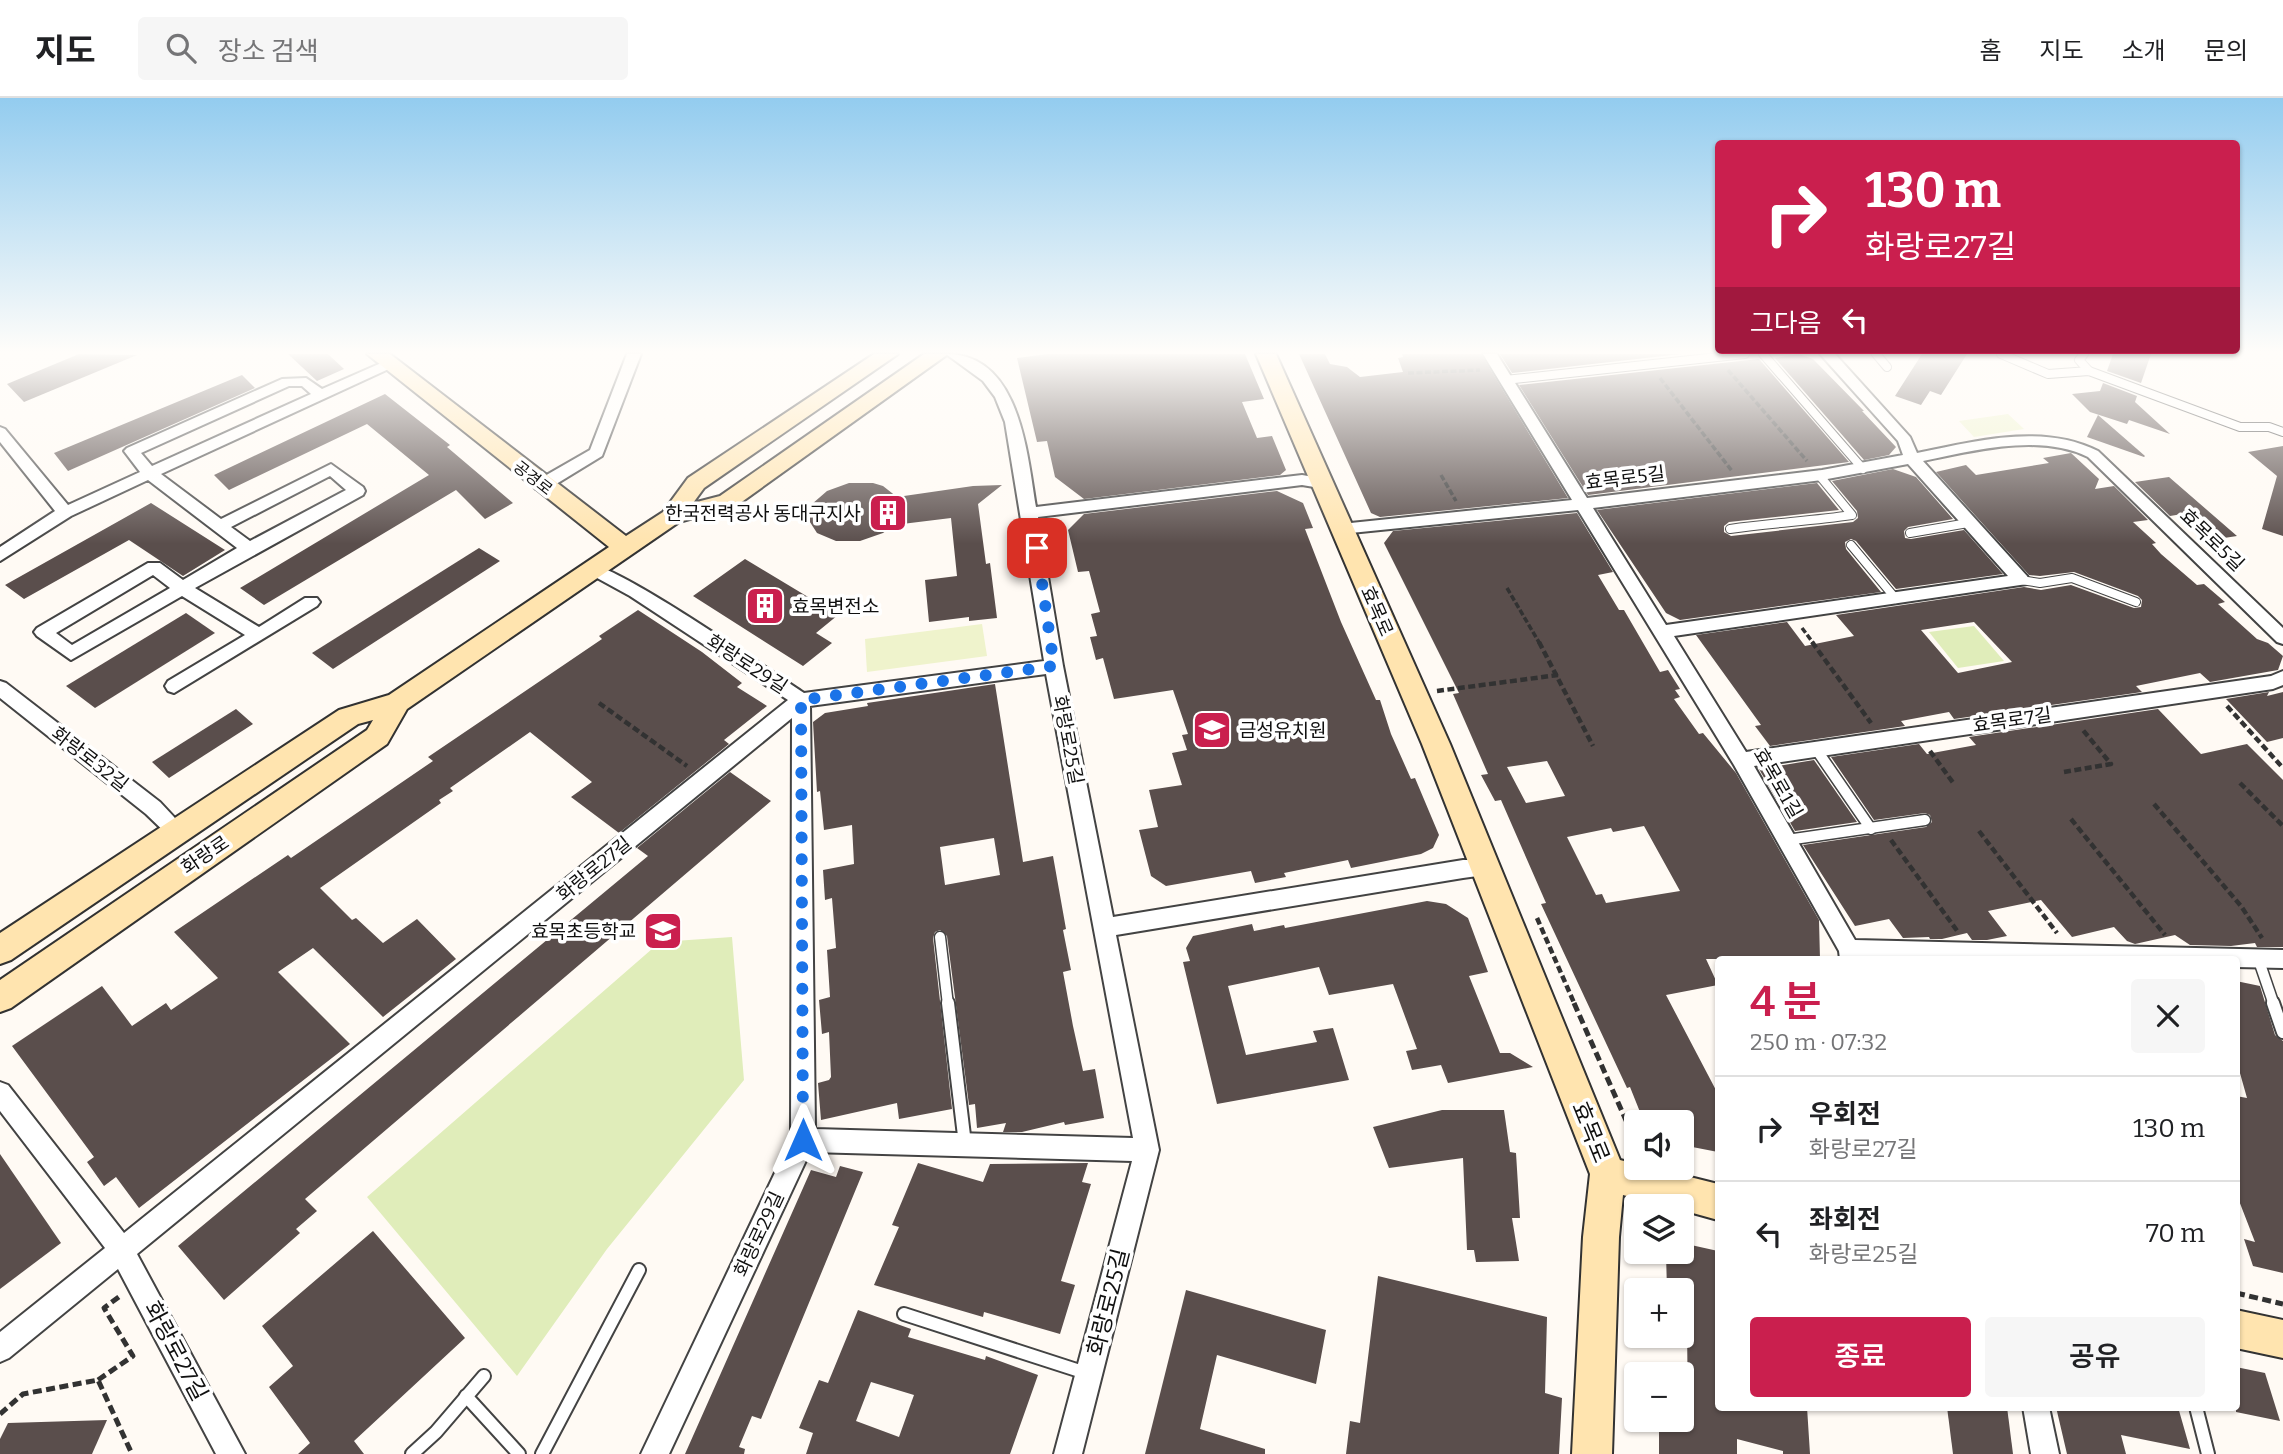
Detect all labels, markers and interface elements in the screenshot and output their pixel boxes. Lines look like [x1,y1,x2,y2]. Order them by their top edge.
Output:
search box [138,17,628,80]
icon: search [162,29,200,67]
text: 지도 [35,31,96,71]
text: 장소 검색 [218,36,319,67]
text: 홈 [1979,37,2001,65]
text: 지도 [2039,37,2084,65]
text: 소개 [2122,37,2166,65]
text: 문의 [2204,37,2248,65]
text: 130 m [1865,161,2001,220]
icon: right [1750,168,1841,259]
text: 화랑로27길 [1865,228,2016,266]
icon: left [1836,301,1874,339]
text: 그다음 [1750,308,1822,339]
street label: 공경로 [510,457,556,499]
street label: 효목로5길 [1584,462,1666,494]
building icon: 한국전력공사 동대구지사 [867,492,909,534]
place label: 한국전력공사 동대구지사 [665,502,861,525]
street label: 효목로5길 [2175,504,2249,576]
pin [1007,518,1067,578]
icon: arrive [1018,529,1056,567]
street label: 효목로 [1356,582,1398,640]
building icon: 효목변전소 [744,585,786,627]
place label: 효목변전소 [792,595,879,618]
street label: 화랑로29길 [702,629,792,699]
street label: 화랑로25길 [1048,693,1088,787]
street label: 효목로7길 [1971,703,2053,737]
school or university icon: 금성유치원 [1191,709,1233,751]
place label: 금성유치원 [1239,719,1326,742]
street label: 화랑로32길 [47,722,133,796]
street label: 효목로1길 [1749,744,1807,822]
street label: 화랑로 [177,831,233,879]
street label: 화랑로27길 [552,832,636,906]
school or university icon: 효목초등학교 [642,910,684,952]
place label: 효목초등학교 [531,920,636,943]
text: 4 분 [1750,977,1822,1027]
button: close [2131,979,2205,1053]
text: 250 m · 07:32 [1750,1028,1887,1056]
street label: 효목로 [1566,1097,1616,1167]
text: 우회전 [1809,1099,1881,1130]
position arrow [766,1103,840,1177]
map controls [1624,1110,1694,1432]
button: sound [1624,1110,1694,1180]
icon: right [1750,1110,1788,1148]
text: 130 m [2133,1113,2205,1144]
text: 화랑로27길 [1809,1135,1917,1163]
street label: 화랑로29길 [729,1188,789,1280]
button: layers [1624,1194,1694,1264]
text: 좌회전 [1809,1204,1881,1235]
icon: left [1750,1215,1788,1253]
text: 70 m [2146,1218,2205,1249]
text: 화랑로25길 [1809,1240,1918,1268]
street label: 화랑로25길 [1081,1246,1135,1358]
button: + [1624,1278,1694,1348]
street label: 화랑로27길 [138,1297,214,1405]
button: 종료 [1750,1317,1971,1397]
button: 공유 [1985,1317,2205,1397]
button: − [1624,1362,1694,1432]

